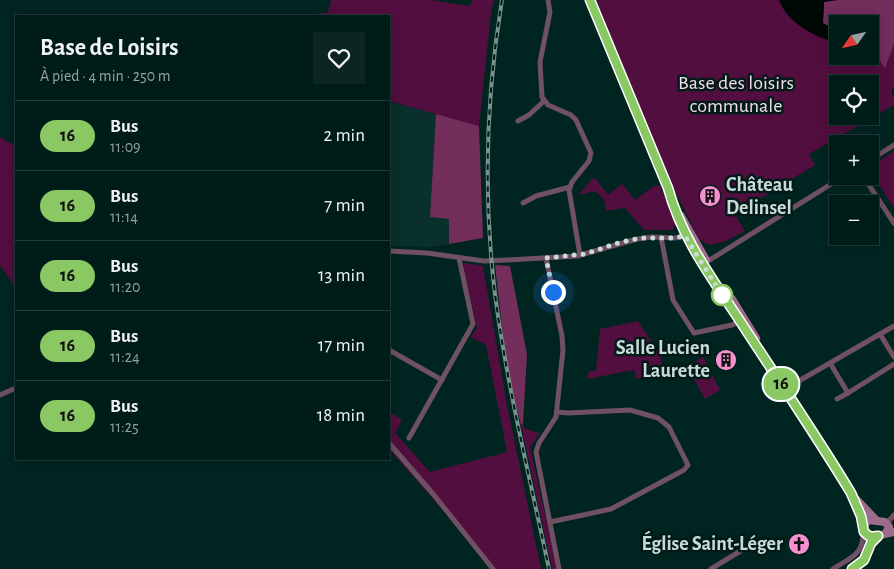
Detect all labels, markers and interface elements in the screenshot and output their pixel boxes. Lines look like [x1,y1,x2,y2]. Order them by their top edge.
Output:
north arrow [829,15,879,65]
map controls [829,15,879,245]
button: heart [313,32,365,84]
text: Base de Loisirs [40,36,179,60]
text: À pied · 4 min · 250 m [40,68,171,84]
park label: Base des loisirs communale [678,73,794,116]
button: locate [829,75,879,125]
text: Bus [110,117,138,136]
text: 2 min [324,126,365,145]
text: 16 [60,127,75,145]
button: + [829,135,879,185]
text: 11:09 [110,139,141,155]
place label: Château Delinsel [726,175,793,218]
building icon: Château Delinsel [698,184,722,208]
text: Bus [110,187,138,206]
button: − [829,195,879,245]
text: 7 min [324,196,365,215]
text: 16 [60,197,75,215]
text: 11:14 [110,209,138,225]
text: Bus [110,257,138,276]
text: 13 min [318,266,365,285]
text: 16 [60,267,75,285]
text: 11:20 [110,279,140,295]
your location [541,280,566,305]
unlabelled marker [711,284,733,306]
text: Bus [110,327,138,346]
text: 17 min [318,336,365,355]
text: 16 [60,337,75,355]
place label: Salle Lucien Laurette [616,338,710,381]
building icon: Salle Lucien Laurette [714,348,738,372]
text: 11:24 [110,349,140,365]
line badge: 16 [758,368,804,400]
text: 16 [773,375,789,393]
text: Bus [110,397,138,416]
text: 18 min [317,406,365,425]
text: 16 [60,407,75,425]
text: 11:25 [110,419,139,435]
place label: Église Saint-Léger [641,530,783,554]
church icon: Église Saint-Léger [787,532,811,556]

